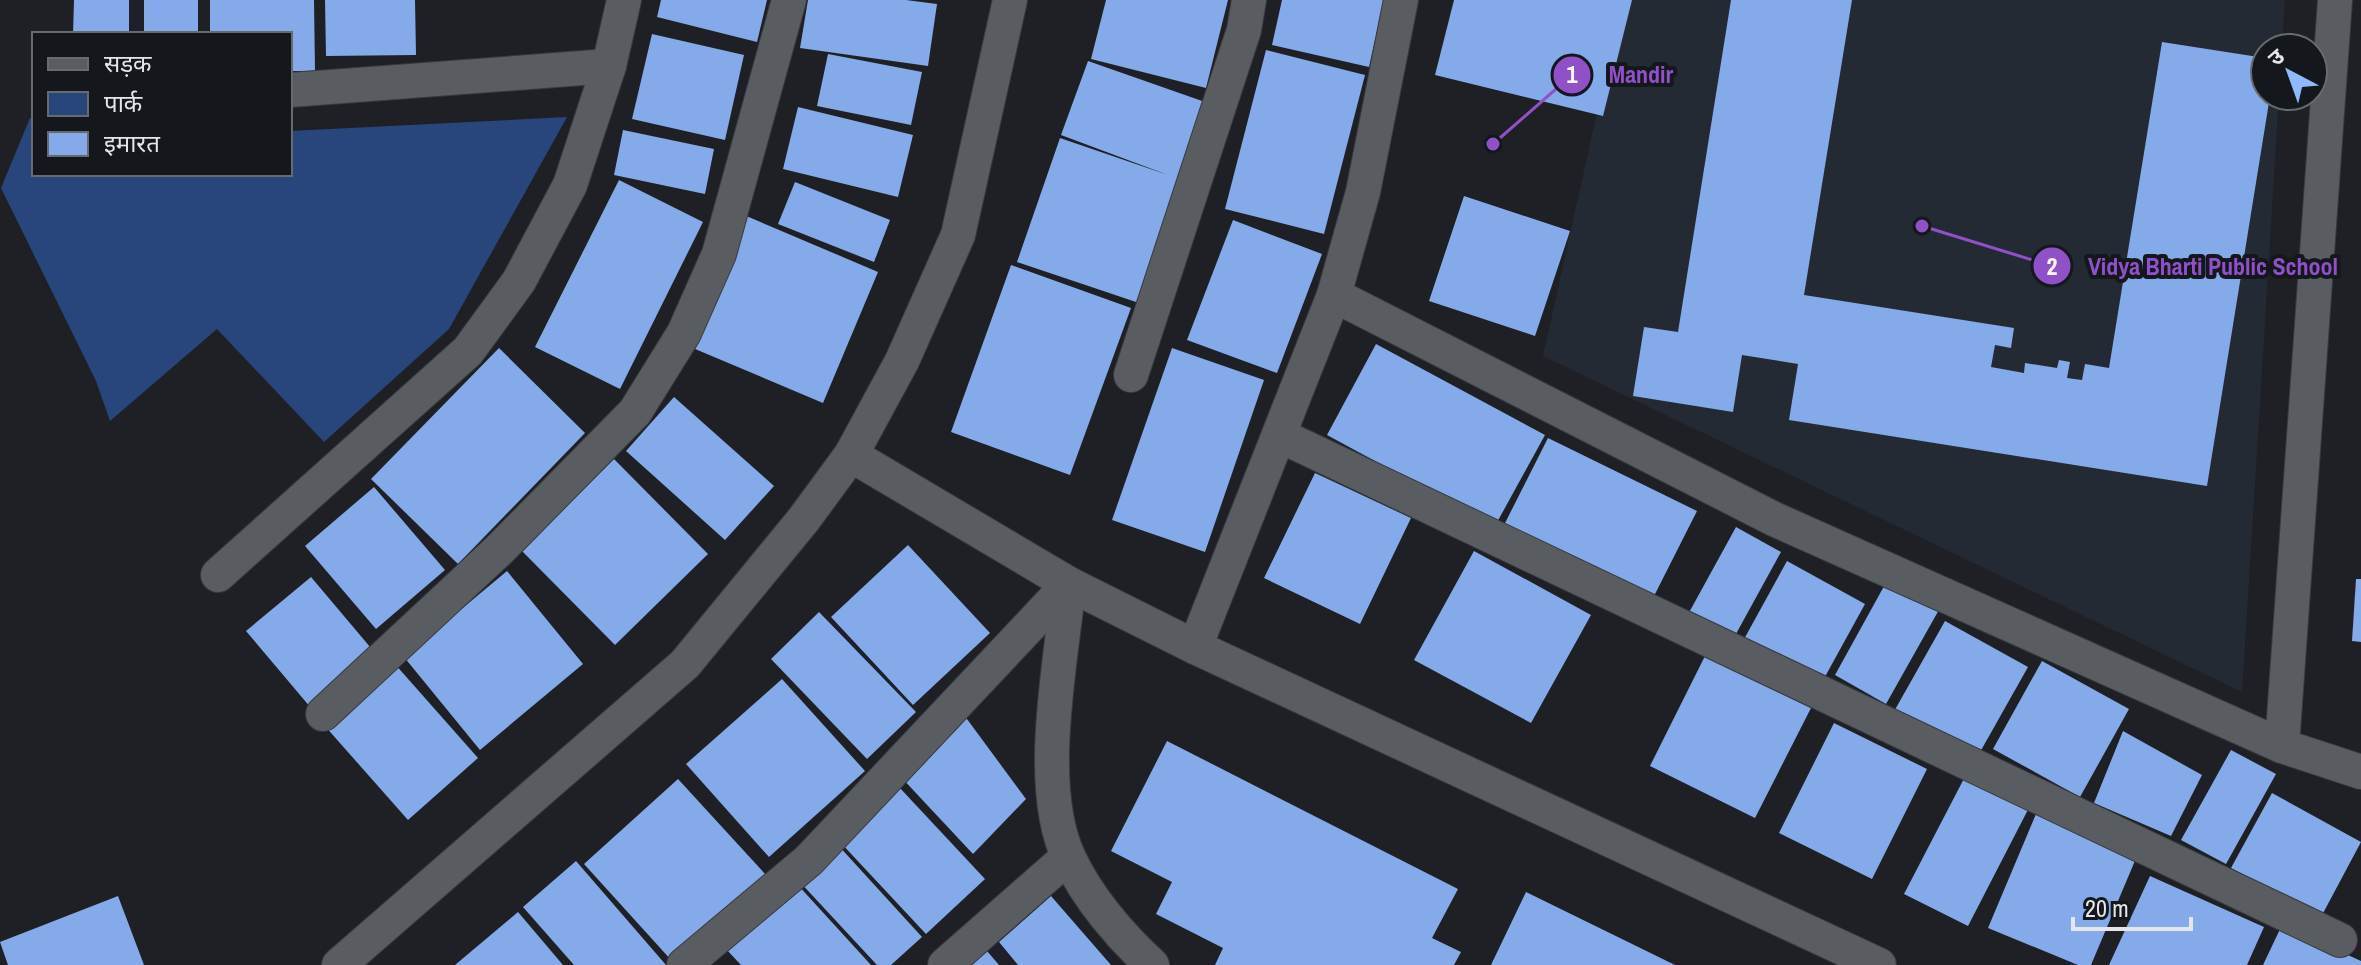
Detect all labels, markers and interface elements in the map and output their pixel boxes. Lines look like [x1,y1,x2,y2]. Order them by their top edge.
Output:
legend [32,32,292,176]
north arrow [2249,32,2329,112]
text: उ [2261,41,2291,72]
text: सड़क [104,47,152,79]
callout: Mandir [1552,51,1689,99]
text: 1 [1567,58,1578,90]
text: Mandir [1609,58,1674,90]
text: पार्क [104,87,143,119]
text: इमारत [104,127,161,159]
callout: Vidya Bharti Public School [2032,242,2354,290]
text: 2 [2047,250,2058,282]
text: Vidya Bharti Public School [2088,250,2338,282]
scale bar [2073,881,2191,931]
text: 20 m [2085,892,2129,924]

